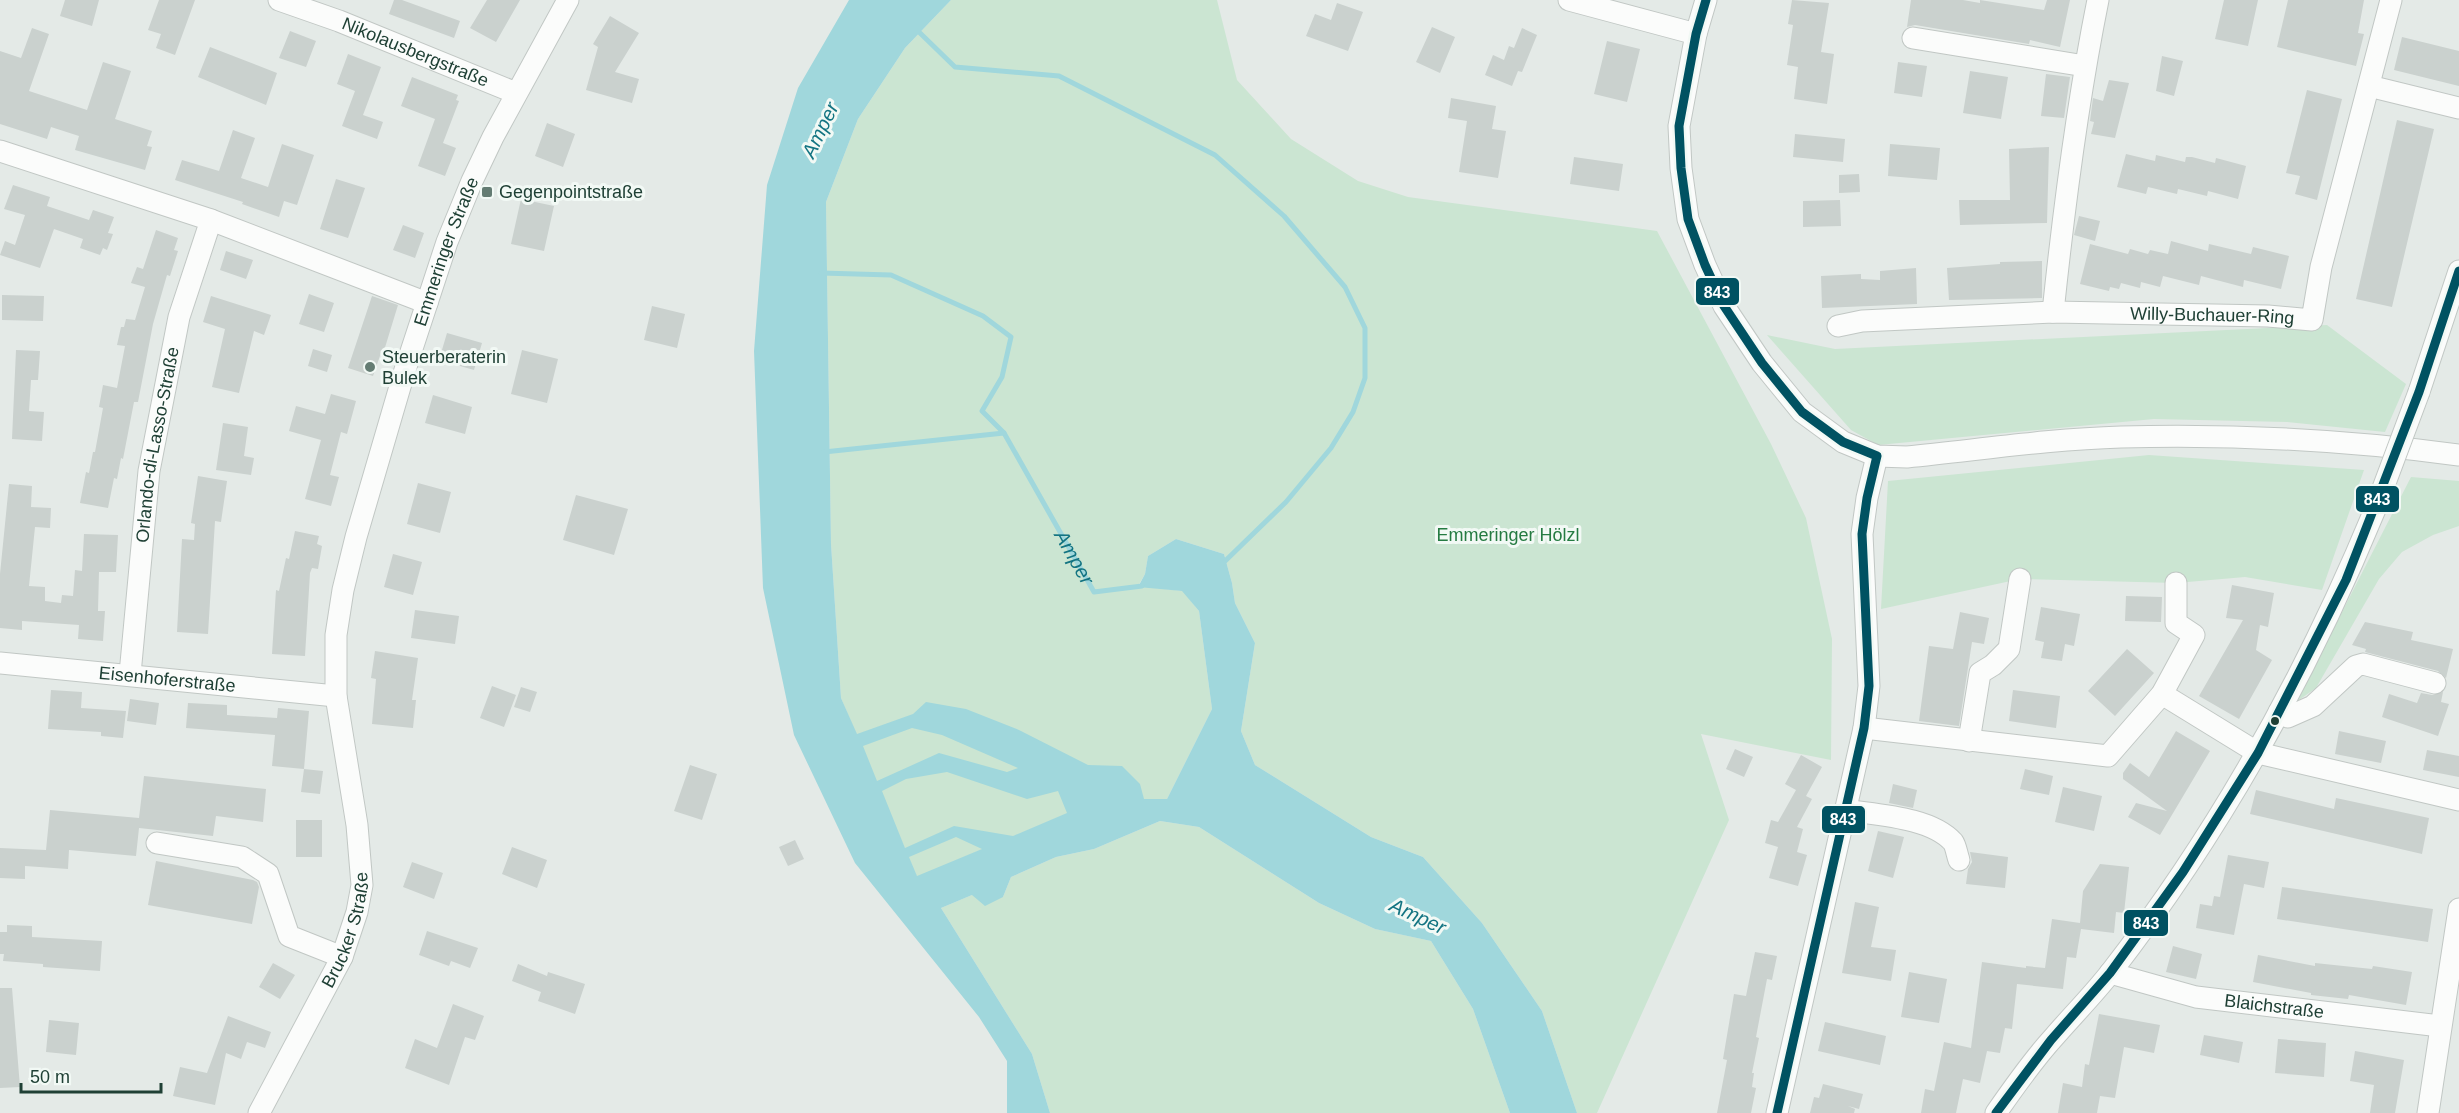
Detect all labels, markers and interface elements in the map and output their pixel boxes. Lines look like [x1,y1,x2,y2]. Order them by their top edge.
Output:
street label: Nikolausbergstraße [339,13,491,91]
water label: Amper [797,98,843,162]
street label: Emmeringer Straße [410,174,482,329]
place label: Gegenpointstraße [499,182,643,202]
marker: Gegenpointstraße [480,185,494,199]
line badge: 843 [1695,277,1740,306]
text: 843 [1704,284,1730,301]
street label: Willy-Buchauer-Ring [2130,303,2295,328]
street label: Orlando-di-Lasso-Straße [132,345,183,544]
place label: Steuerberaterin Bulek [382,347,506,388]
marker: Steuerberaterin Bulek [363,360,377,374]
line badge: 843 [2355,485,2400,513]
text: 843 [2364,491,2390,508]
water label: Amper [1050,525,1099,589]
park label: Emmeringer Hölzl [1436,525,1580,545]
street label: Eisenhoferstraße [98,663,236,696]
unlabelled marker [2269,715,2281,727]
line badge: 843 [1821,805,1866,834]
text: 843 [1830,811,1856,828]
street label: Brucker Straße [318,871,372,991]
water label: Amper [1386,893,1451,939]
line badge: 843 [2123,909,2169,937]
text: 843 [2133,915,2159,932]
street label: Blaichstraße [2223,990,2325,1022]
scale bar [21,1056,160,1094]
text: 50 m [30,1067,70,1087]

